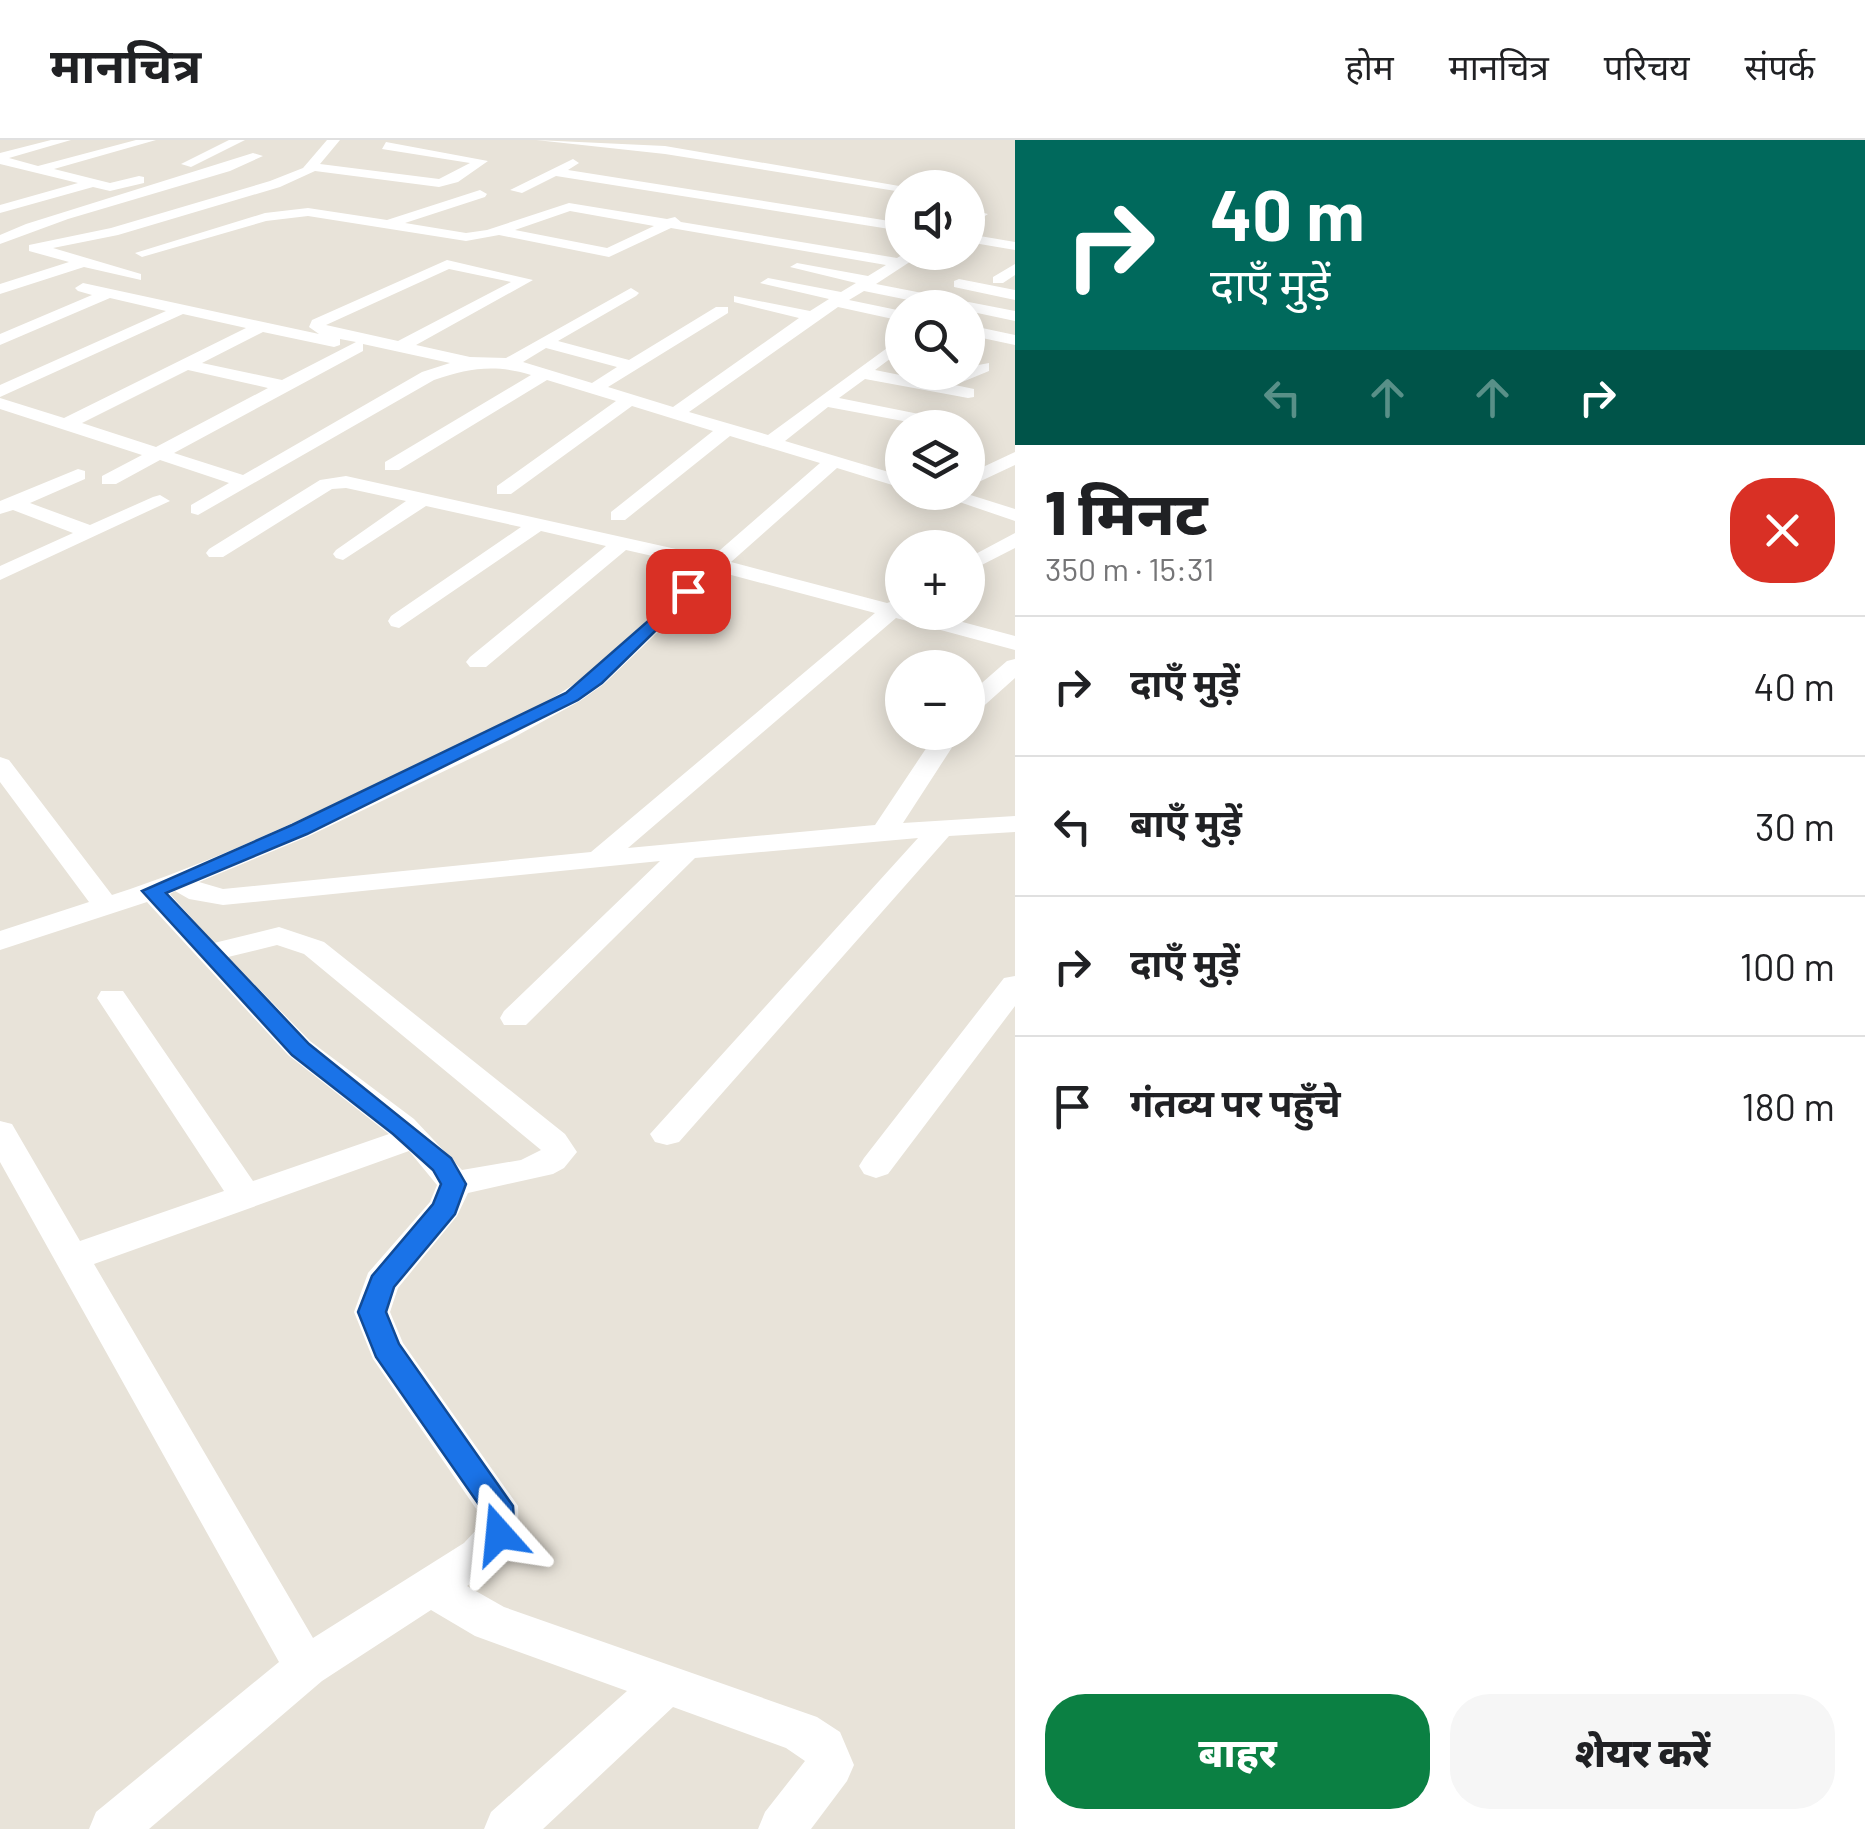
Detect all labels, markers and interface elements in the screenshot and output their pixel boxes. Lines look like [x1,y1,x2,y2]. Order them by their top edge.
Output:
text: मानचित्र [50,35,201,93]
text: होम [1345,45,1394,87]
text: मानचित्र [1449,45,1549,87]
text: परिचय [1604,45,1690,87]
text: संपर्क [1745,45,1815,87]
map controls [885,170,985,750]
button: sound [885,170,985,270]
text: 40 m [1210,171,1365,255]
icon: right [1045,180,1175,310]
text: दाएँ मुड़ें [1210,256,1330,310]
button: search [885,290,985,390]
icon: left [1255,370,1310,425]
icon: ahead [1360,370,1415,425]
icon: ahead [1465,370,1520,425]
icon: right [1570,370,1625,425]
button: layers [885,410,985,510]
text: 1 मिनट [1045,475,1207,547]
button: close [1730,478,1835,583]
button: + [885,530,985,630]
pin [646,549,731,634]
text: 350 m · 15:31 [1045,549,1214,587]
icon: arrive [661,564,716,619]
button: − [885,650,985,750]
icon: right [1045,659,1100,714]
text: दाएँ मुड़ें [1130,659,1240,705]
text: 40 m [1754,663,1835,709]
icon: left [1045,799,1100,854]
text: बाएँ मुड़ें [1130,799,1242,845]
text: 30 m [1755,803,1835,849]
icon: right [1045,939,1100,994]
text: दाएँ मुड़ें [1130,939,1240,985]
text: 100 m [1740,943,1835,989]
icon: arrive [1045,1079,1100,1134]
text: गंतव्य पर पहुँचे [1130,1079,1341,1125]
text: 180 m [1741,1083,1835,1129]
position arrow [447,1482,551,1586]
button: बाहर [1045,1694,1430,1809]
button: शेयर करें [1450,1694,1835,1809]

